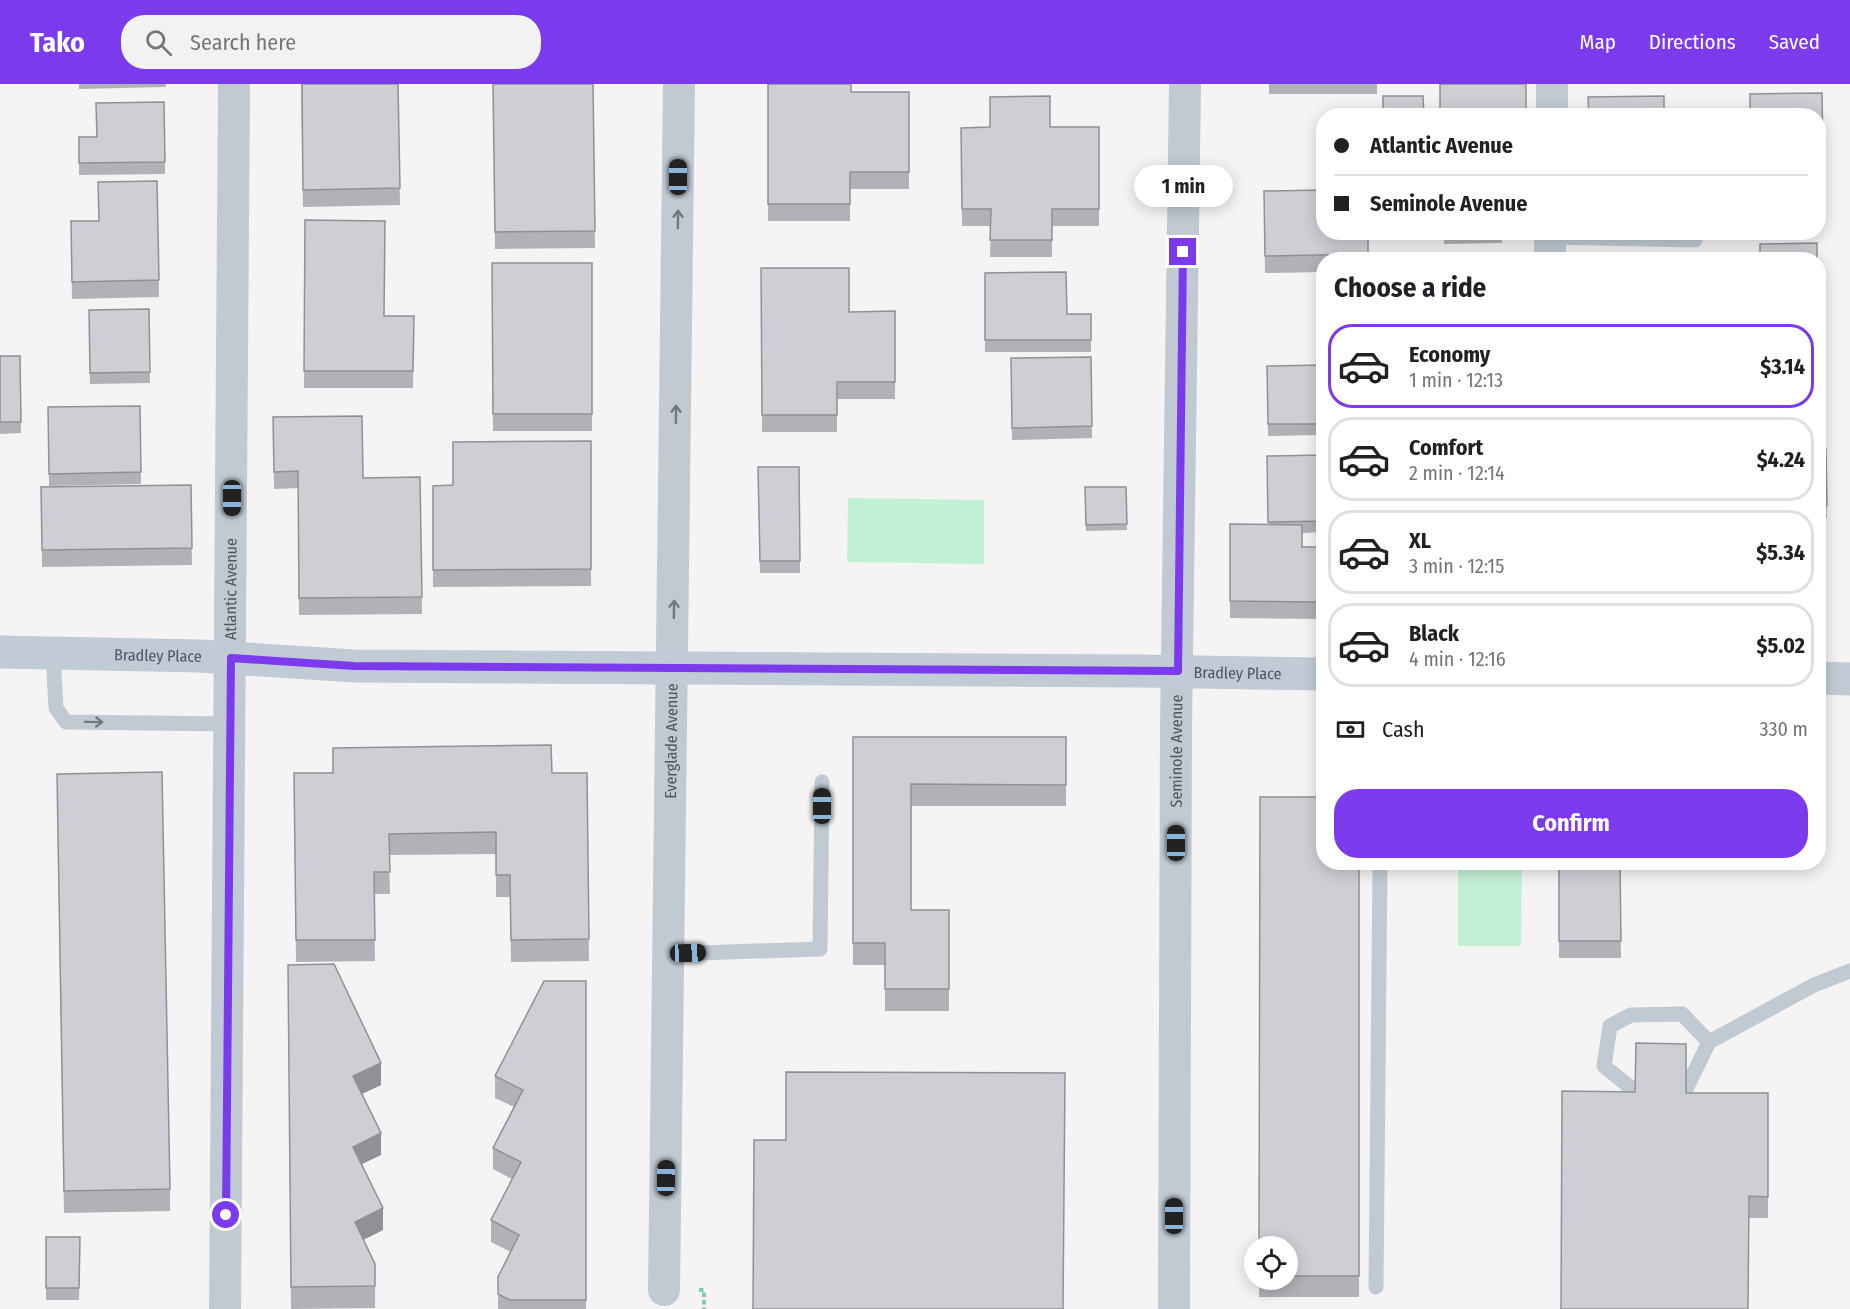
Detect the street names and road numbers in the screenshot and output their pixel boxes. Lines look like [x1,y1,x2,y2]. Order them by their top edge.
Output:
street label: Atlantic Avenue [220,538,240,640]
street label: Bradley Place [114,645,202,666]
street label: Bradley Place [1194,662,1282,683]
street label: Everglade Avenue [661,683,681,799]
street label: Seminole Avenue [1166,694,1186,808]

